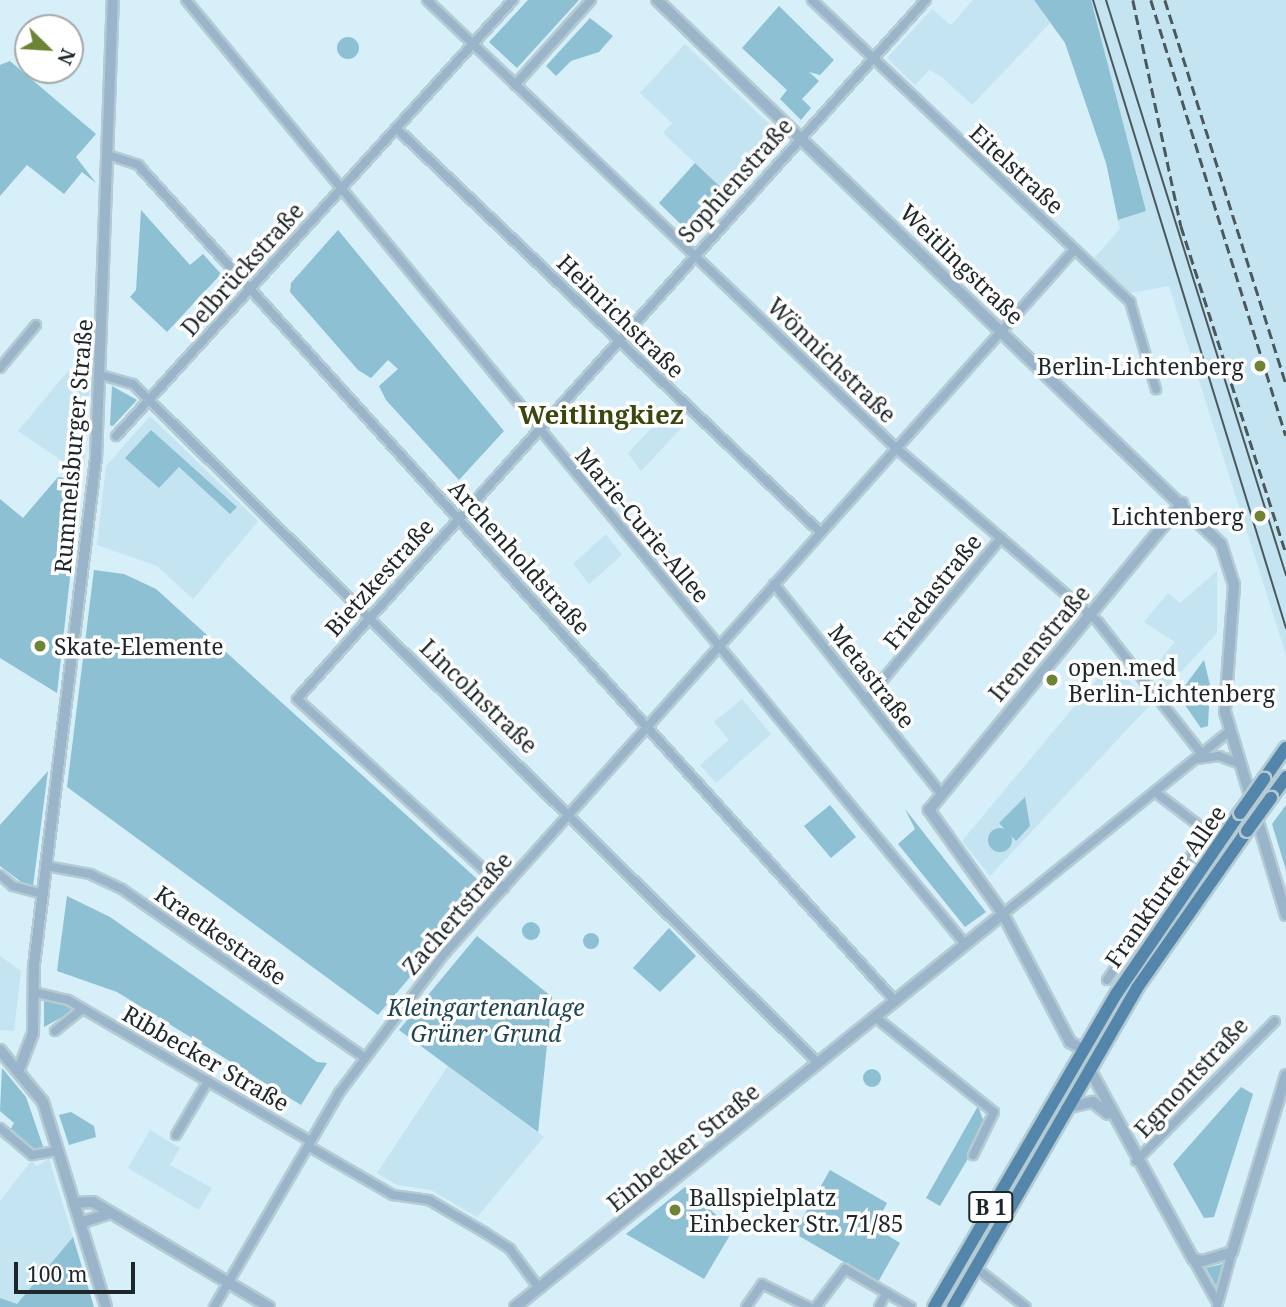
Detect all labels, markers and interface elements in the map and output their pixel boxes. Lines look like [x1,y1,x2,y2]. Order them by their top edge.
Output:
north arrow [14,14,84,84]
text: N [51,45,81,69]
street label: Sophienstraße [672,112,798,248]
street label: Eitelstraße [964,119,1070,219]
street label: Delbrückstraße [175,197,309,341]
street label: Weitlingstraße [894,198,1030,330]
street label: Heinrichstraße [552,248,690,384]
street label: Wönnichstraße [762,292,902,428]
street label: Rummelsburger Straße [48,318,98,574]
place label: Berlin-Lichtenberg [1037,352,1244,380]
marker: Berlin-Lichtenberg [1250,356,1270,376]
district label: Weitlingkiez [518,399,684,431]
street label: Marie-Curie-Allee [570,442,716,608]
street label: Archenholdstraße [443,474,597,640]
place label: Lichtenberg [1112,502,1244,530]
marker: Lichtenberg [1250,506,1270,526]
street label: Bietzkestraße [319,512,439,642]
street label: Friedastraße [877,528,987,654]
street label: Irenenstraße [983,580,1095,706]
street label: Metastraße [823,619,921,733]
place label: Skate-Elemente [54,632,223,660]
street label: Lincolnstraße [415,633,543,759]
marker: Skate-Elemente [32,638,48,654]
place label: open.med Berlin-Lichtenberg [1068,653,1275,707]
marker: open.med Berlin-Lichtenberg [1042,670,1062,690]
street label: Frankfurter Allee [1099,800,1231,972]
street label: Zachertstraße [396,846,518,980]
street label: Kraetkestraße [150,880,292,990]
park label: Kleingartenanlage Grüner Grund [387,993,585,1047]
street label: Ribbecker Straße [118,999,294,1117]
street label: Egmontstraße [1129,1011,1253,1143]
street label: Einbecker Straße [601,1077,765,1217]
place label: Ballspielplatz Einbecker Str. 71/85 [689,1183,904,1237]
road number: B 1 [968,1190,1014,1224]
marker: Ballspielplatz Einbecker Str. 71/85 [667,1202,683,1218]
scale bar [18,1248,138,1292]
text: 100 m [27,1260,88,1288]

